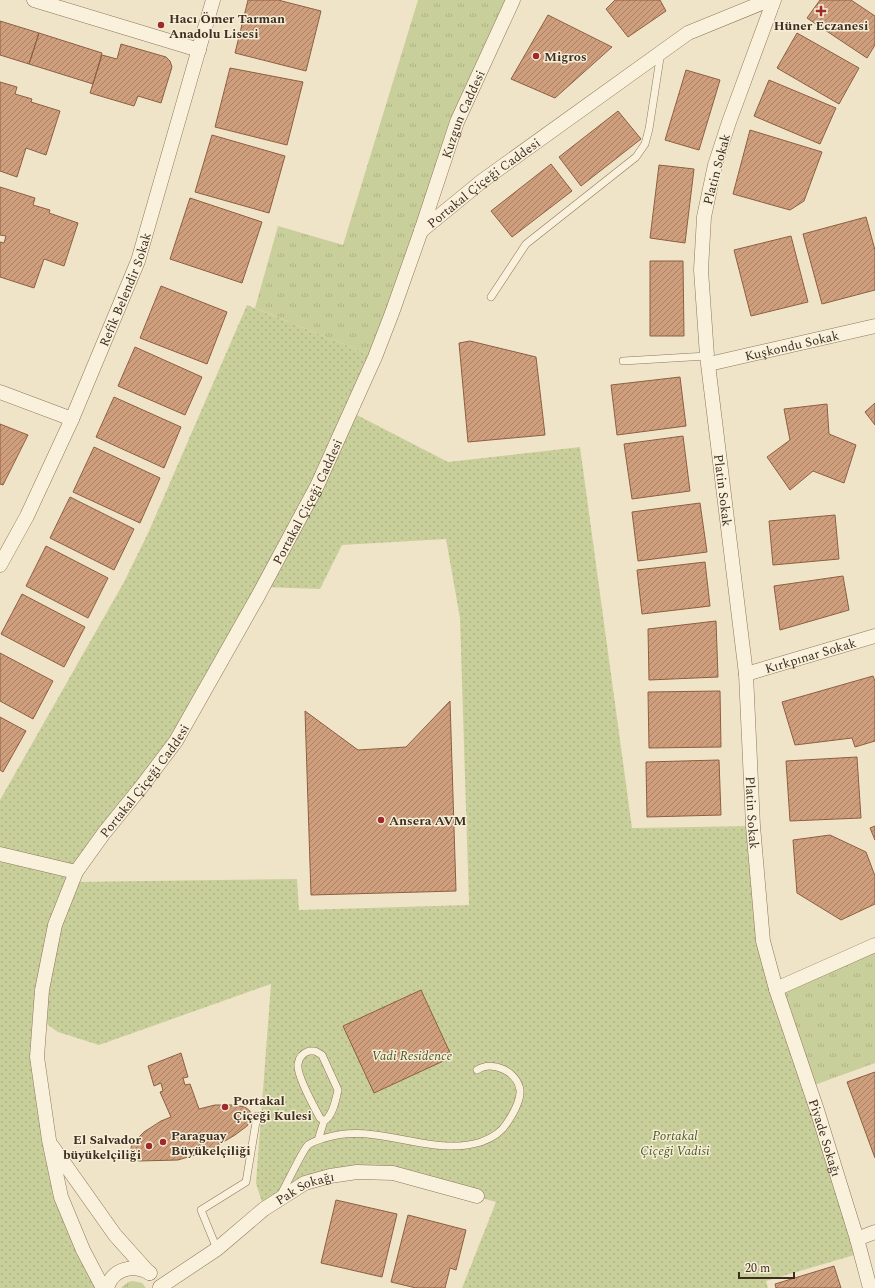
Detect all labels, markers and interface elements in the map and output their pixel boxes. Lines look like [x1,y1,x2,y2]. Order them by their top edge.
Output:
marker: Hüner Eczanesi [816,6,826,16]
place label: Hacı Ömer Tarman Anadolu Lisesi [169,9,285,44]
place label: Hüner Eczanesi [774,16,868,36]
marker: Hacı Ömer Tarman Anadolu Lisesi [156,20,166,30]
place label: Migros [544,47,587,67]
marker: Migros [531,51,541,61]
street label: Kuzgun Caddesi [437,67,491,161]
street label: Platin Sokak [698,132,736,207]
street label: Portakal Çiçeği Caddesi [423,133,545,233]
street label: Refik Belendir Sokak [94,230,157,350]
street label: Kuşkondu Sokak [743,326,841,366]
street label: Portakal Çiçeği Caddesi [268,436,348,568]
street label: Platin Sokak [708,453,737,528]
street label: Kırkpınar Sokak [762,633,859,679]
street label: Portakal Çiçeği Caddesi [95,720,195,842]
street label: Platin Sokak [740,776,764,850]
place label: Ansera AVM [389,811,467,831]
marker: Ansera AVM [376,815,386,825]
park label: Vadi Residence [372,1046,452,1066]
place label: Portakal Çiçeği Kulesi [233,1091,312,1126]
street label: Piyade Sokağı [803,1096,846,1179]
marker: Portakal Çiçeği Kulesi [220,1102,230,1112]
place label: Paraguay Büyükelçiliği [171,1126,251,1161]
park label: Portakal Çiçeği Vadisi [640,1126,710,1161]
place label: El Salvador büyükelçiliği [63,1130,141,1165]
marker: Paraguay Büyükelçiliği [158,1137,168,1147]
marker: El Salvador büyükelçiliği [144,1141,154,1151]
street label: Pak Sokağı [272,1167,336,1210]
scale bar [739,1254,794,1280]
text: 20 m [745,1259,770,1278]

